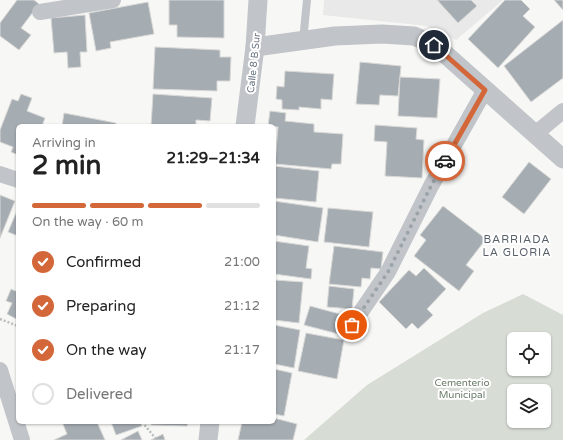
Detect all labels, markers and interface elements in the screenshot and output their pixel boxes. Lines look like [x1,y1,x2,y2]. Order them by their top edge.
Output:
pin [417,28,451,62]
street label: Calle 8 B Sur [245,32,263,94]
icon: home [423,34,445,56]
text: Arriving in [32,135,96,151]
courier [425,141,465,181]
text: 21:29–21:34 [167,149,260,167]
text: 2 min [32,150,101,181]
icon: car [434,150,456,172]
text: On the way · 60 m [32,214,144,230]
district label: BARRIADA LA GLORIA [483,233,551,259]
icon: check [32,251,54,273]
text: Confirmed [66,253,141,271]
text: 21:00 [224,254,260,270]
icon: check [32,295,54,317]
text: Preparing [66,297,136,315]
text: 21:12 [224,298,260,314]
pin [335,308,369,342]
icon: bag [341,314,363,336]
map controls [507,332,551,428]
button: locate [507,332,551,376]
icon: check [32,339,54,361]
text: On the way [66,341,146,359]
text: 21:17 [224,342,260,358]
park label: Cementerio Municipal [434,377,490,401]
button: layers [507,384,551,428]
text: Delivered [66,385,133,403]

